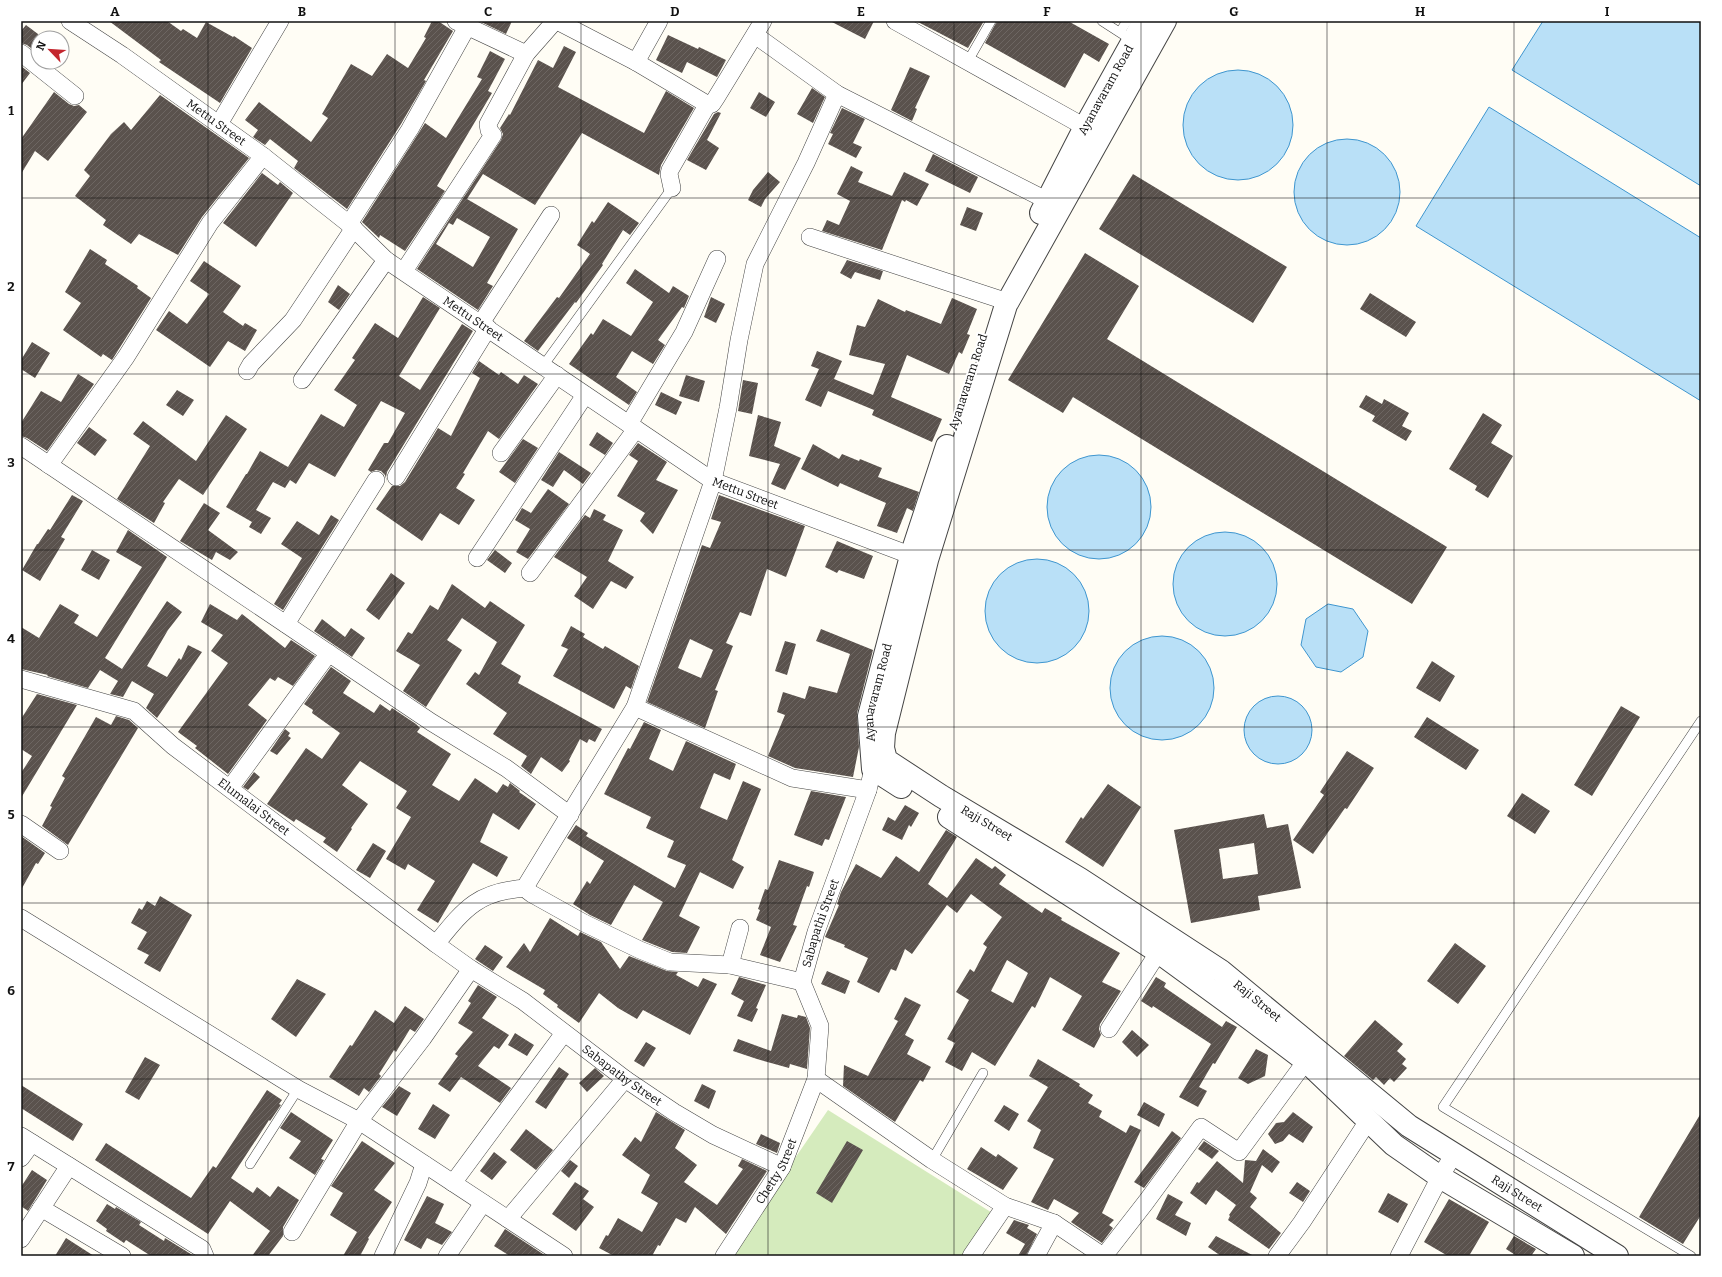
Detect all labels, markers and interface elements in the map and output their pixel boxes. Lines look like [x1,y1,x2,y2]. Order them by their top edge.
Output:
text: A [110,4,120,19]
text: B [298,4,306,19]
text: C [484,4,492,19]
text: D [670,4,680,19]
text: E [857,4,865,19]
text: F [1043,4,1051,19]
text: G [1229,4,1239,19]
text: H [1415,4,1425,19]
text: I [1605,4,1610,19]
north arrow [30,30,70,70]
text: N [34,39,49,53]
street label: Ayanavaram Road [1075,43,1136,137]
street label: Mettu Street [184,97,249,149]
text: 1 [8,103,14,118]
text: 2 [7,279,15,294]
street label: Mettu Street [440,294,506,345]
street label: Ayanavaram Road [946,332,990,432]
text: 3 [7,455,15,470]
street label: Mettu Street [710,474,781,512]
text: 4 [7,631,15,646]
street label: Ayanavaram Road [862,642,895,742]
street label: Elumalai Street [215,775,293,839]
street label: Raji Street [958,803,1015,844]
text: 5 [7,807,15,822]
street label: Sabapathi Street [799,876,842,969]
street label: Raji Street [1231,977,1284,1025]
text: 6 [7,983,15,998]
street label: Sabapathy Street [579,1042,665,1109]
street label: Chetty Street [753,1136,800,1207]
text: 7 [8,1159,15,1174]
street label: Raji Street [1489,1172,1546,1215]

